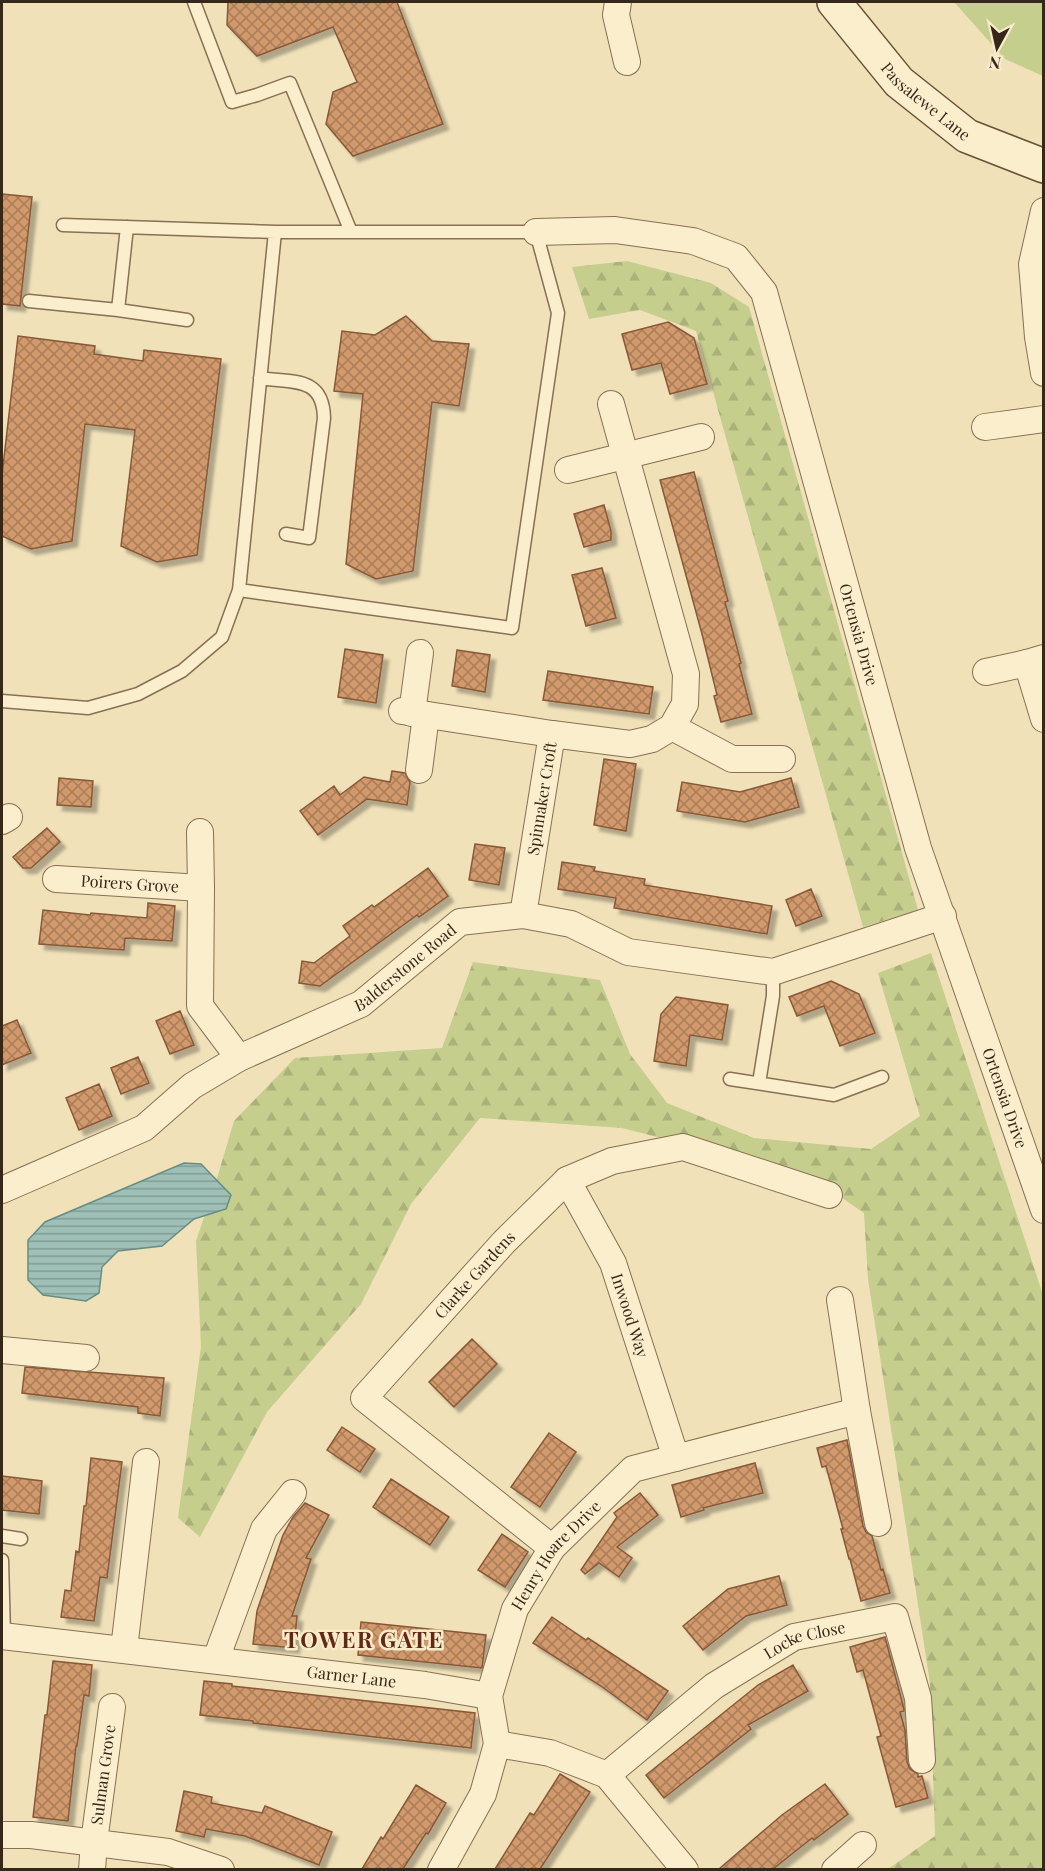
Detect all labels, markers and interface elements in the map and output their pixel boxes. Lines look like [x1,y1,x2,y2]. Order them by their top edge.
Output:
north arrow [967,18,1027,78]
text: N [987,52,1002,75]
street label: Passalewe Lane [877,57,975,145]
street label: Ortensia Drive [835,581,884,688]
street label: Spinnaker Croft [522,740,561,857]
street label: Poirers Grove [80,870,180,897]
street label: Balderstone Road [351,919,460,1016]
street label: Ortensia Drive [978,1045,1033,1151]
street label: Clarke Gardens [429,1226,519,1323]
street label: Inwood Way [607,1271,654,1360]
street label: Henry Hoare Drive [506,1496,605,1614]
street label: Locke Close [759,1616,847,1663]
district label: TOWER GATE [284,1624,444,1654]
street label: Garner Lane [306,1660,398,1692]
street label: Sulman Grove [85,1723,120,1826]

